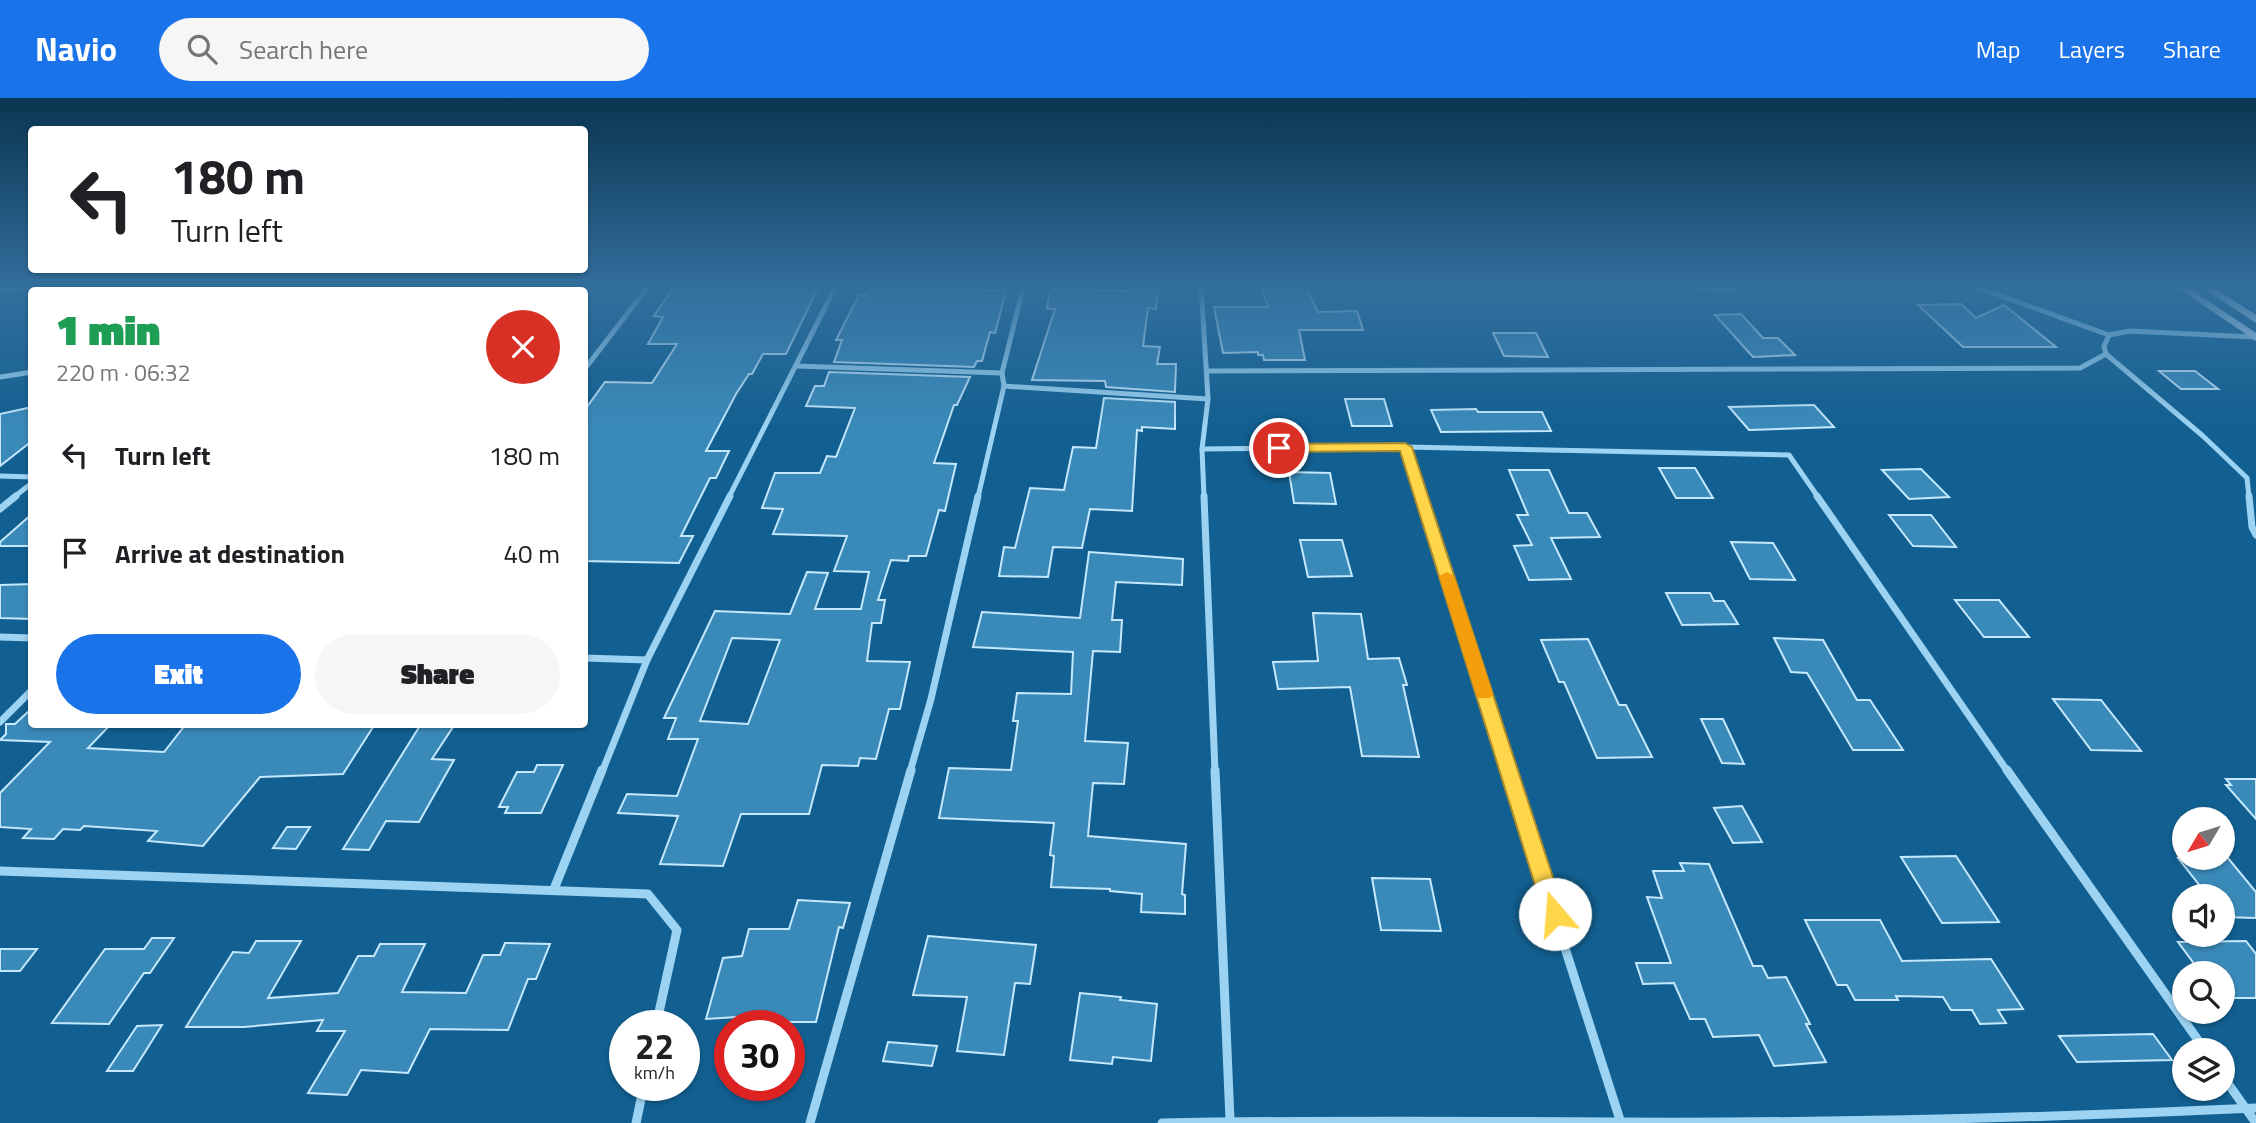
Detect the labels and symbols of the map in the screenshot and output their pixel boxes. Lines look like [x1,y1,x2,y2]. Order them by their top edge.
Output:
pin [1249,418,1309,478]
north arrow [2172,807,2235,870]
position arrow [1518,877,1592,951]
speed limit sign: 30 [714,1010,805,1101]

